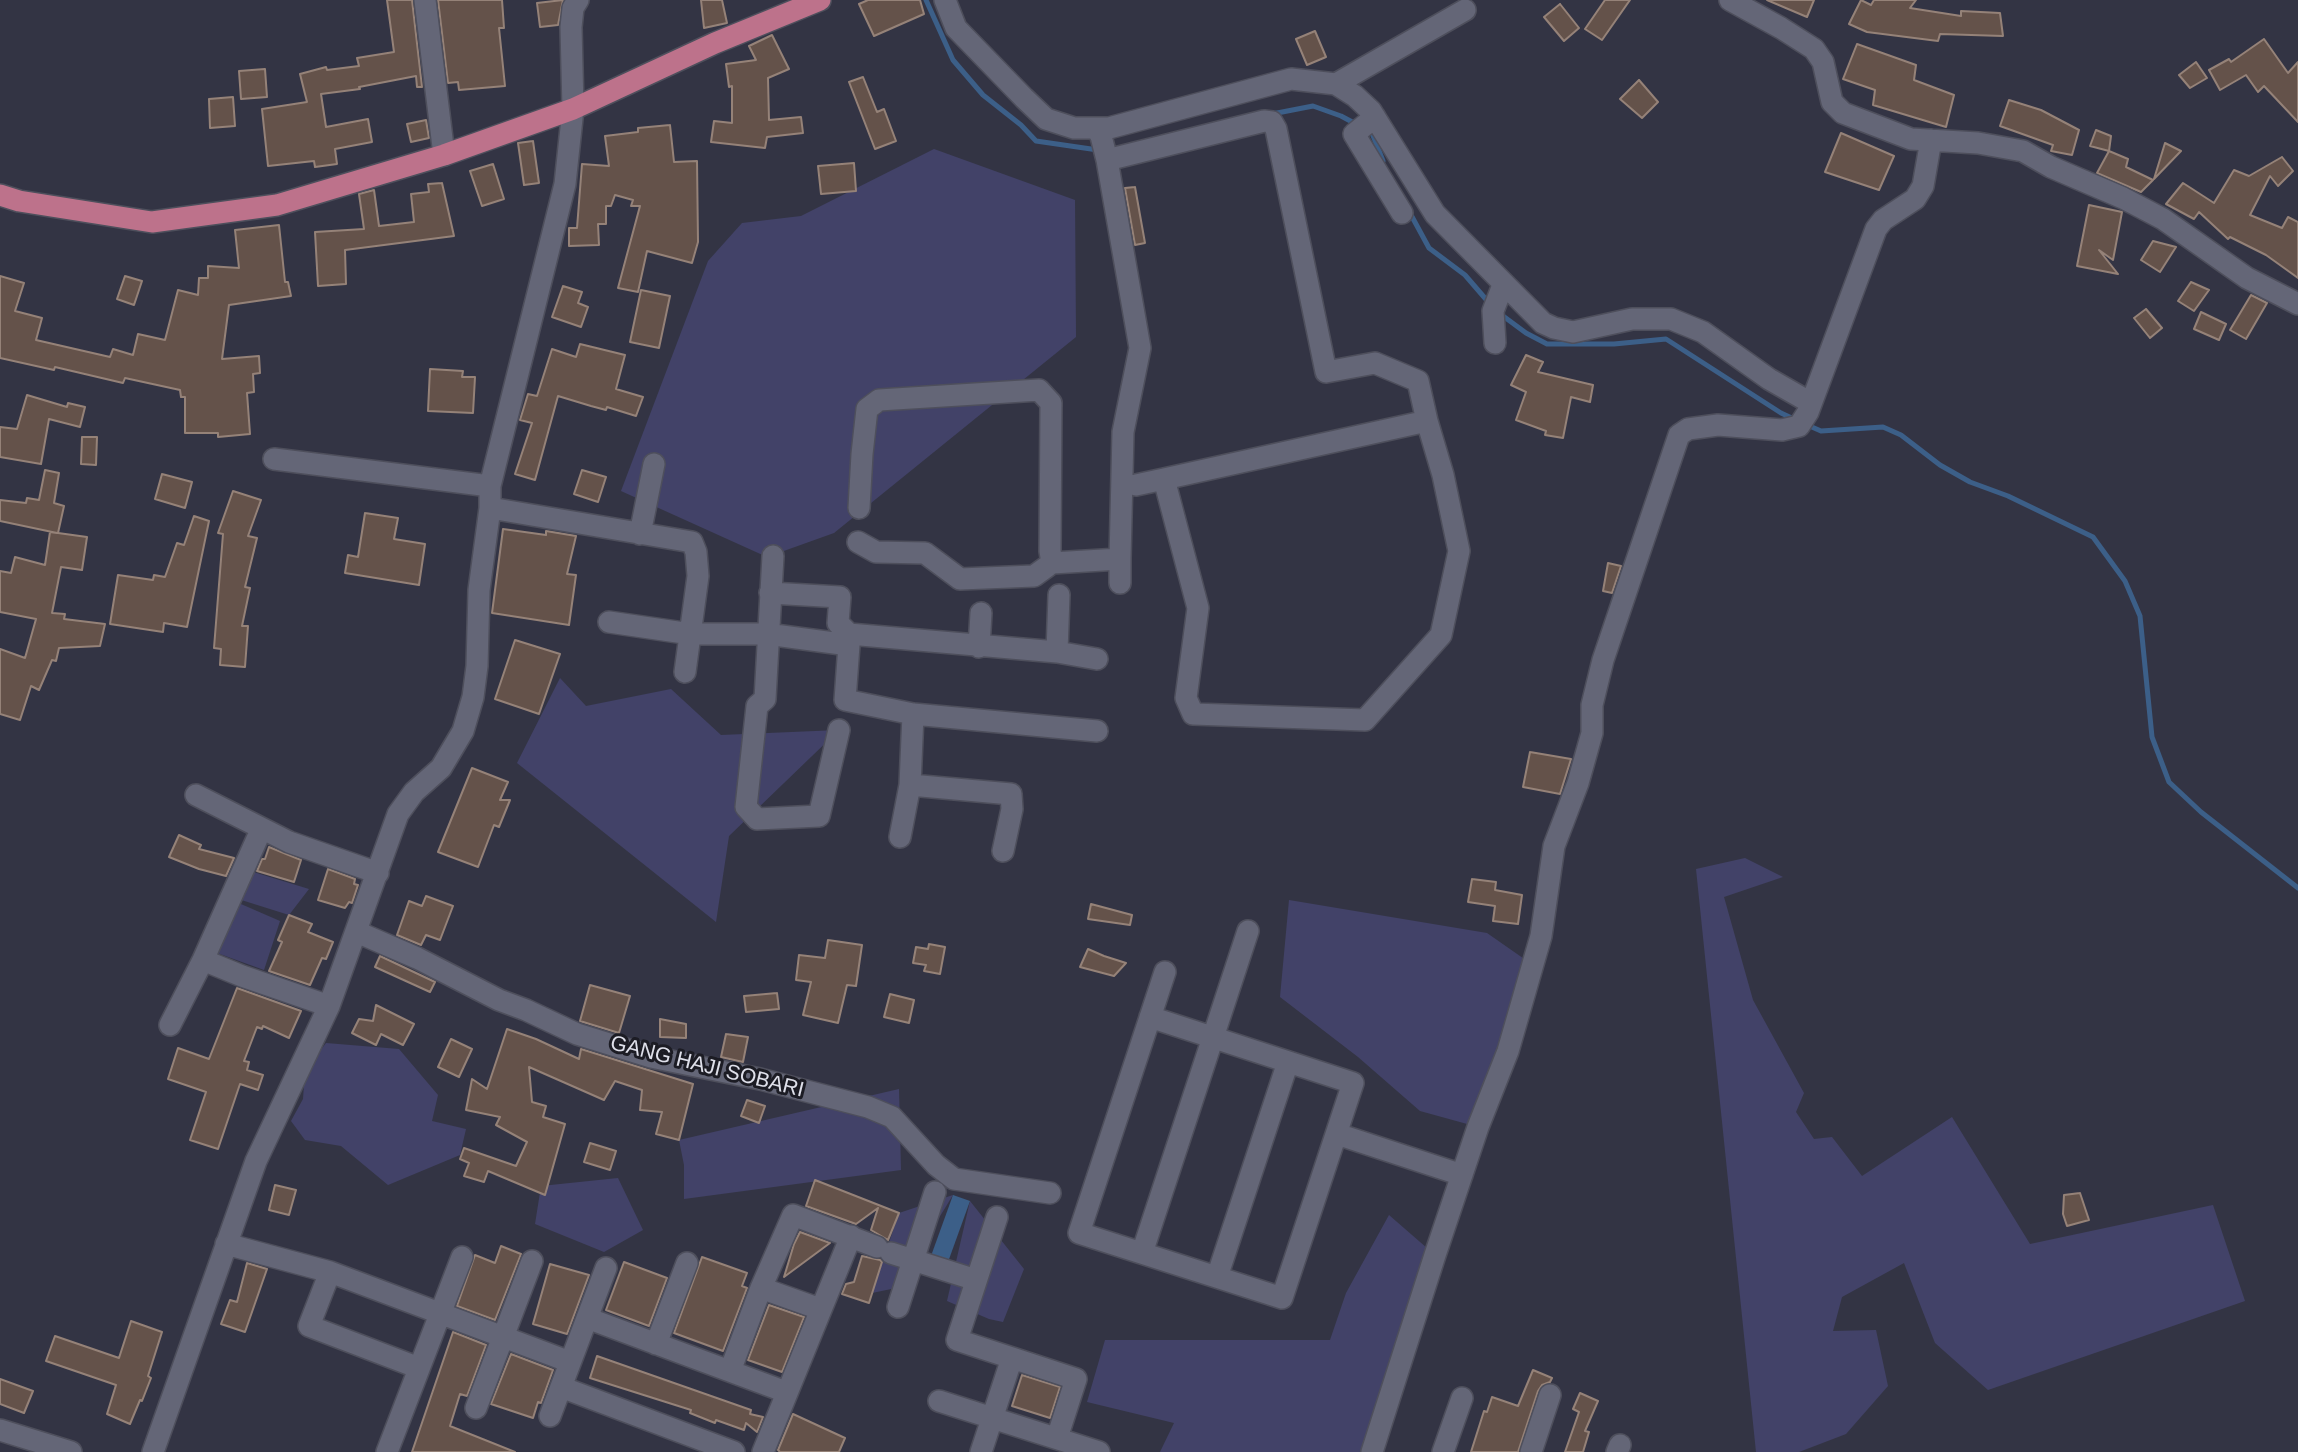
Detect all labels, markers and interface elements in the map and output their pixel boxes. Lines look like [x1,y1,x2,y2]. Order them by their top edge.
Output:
street label: GANG HAJI SOBARI [608,1031,806,1103]

